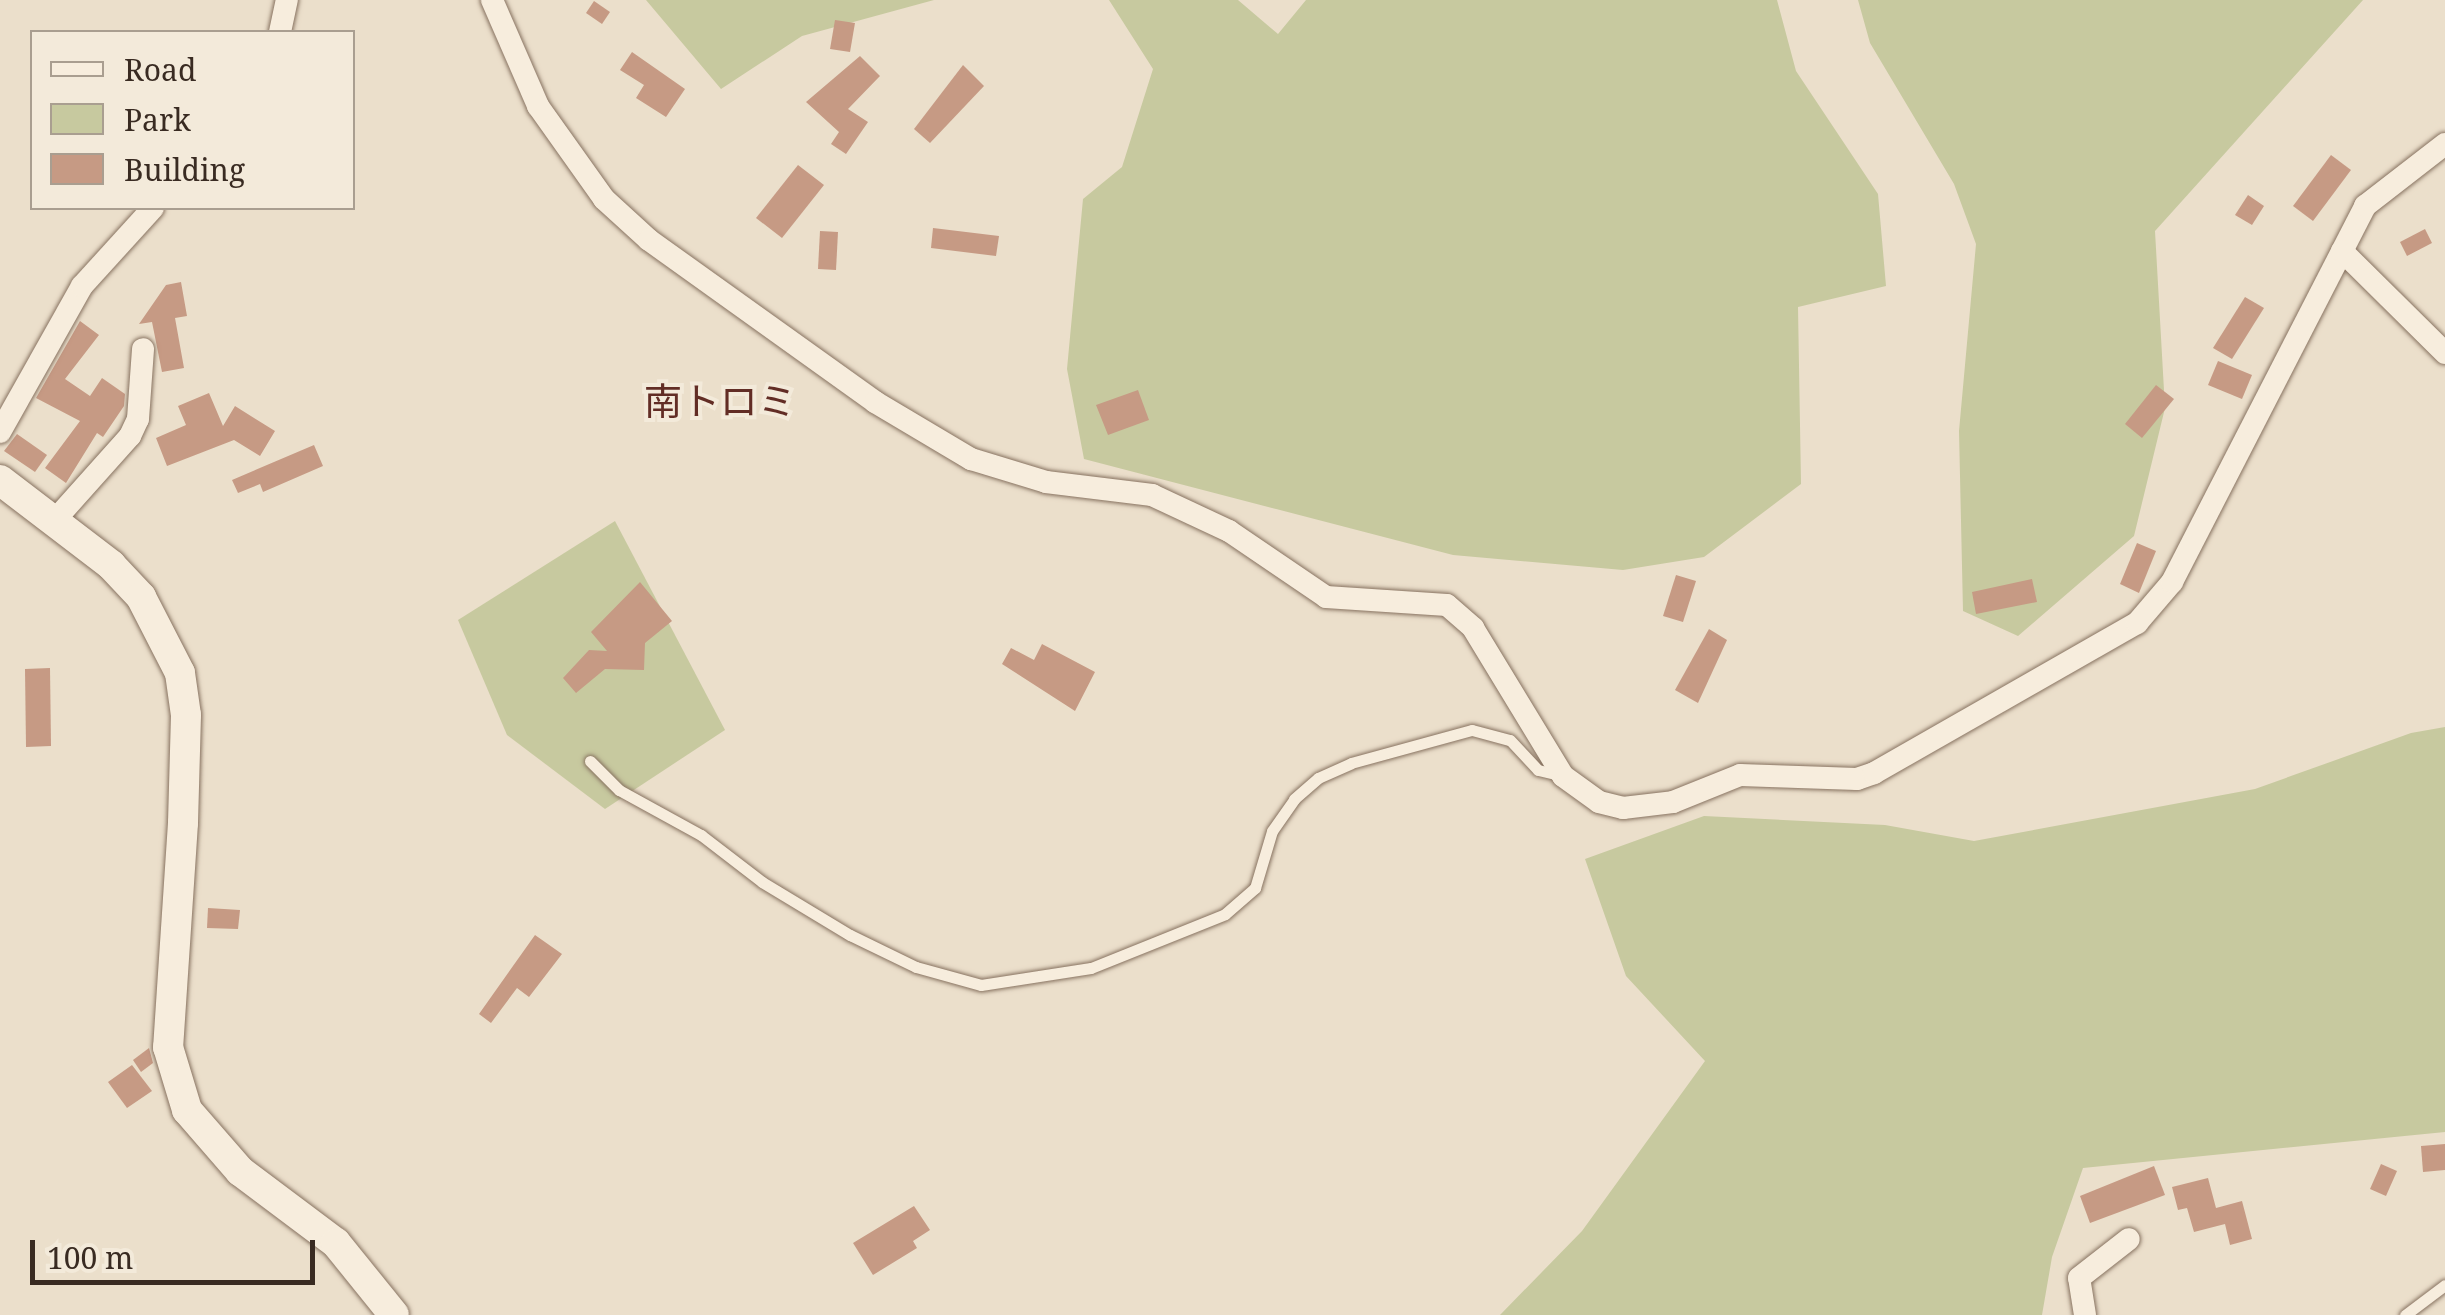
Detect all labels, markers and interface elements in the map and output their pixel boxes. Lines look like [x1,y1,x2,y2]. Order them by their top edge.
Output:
legend [30,30,355,210]
text: Road [124,49,196,90]
text: Park [124,99,191,140]
text: Building [124,149,245,190]
district label: 南トロミ [644,378,796,424]
scale bar [35,1220,320,1282]
text: 100 m [47,1237,133,1278]

